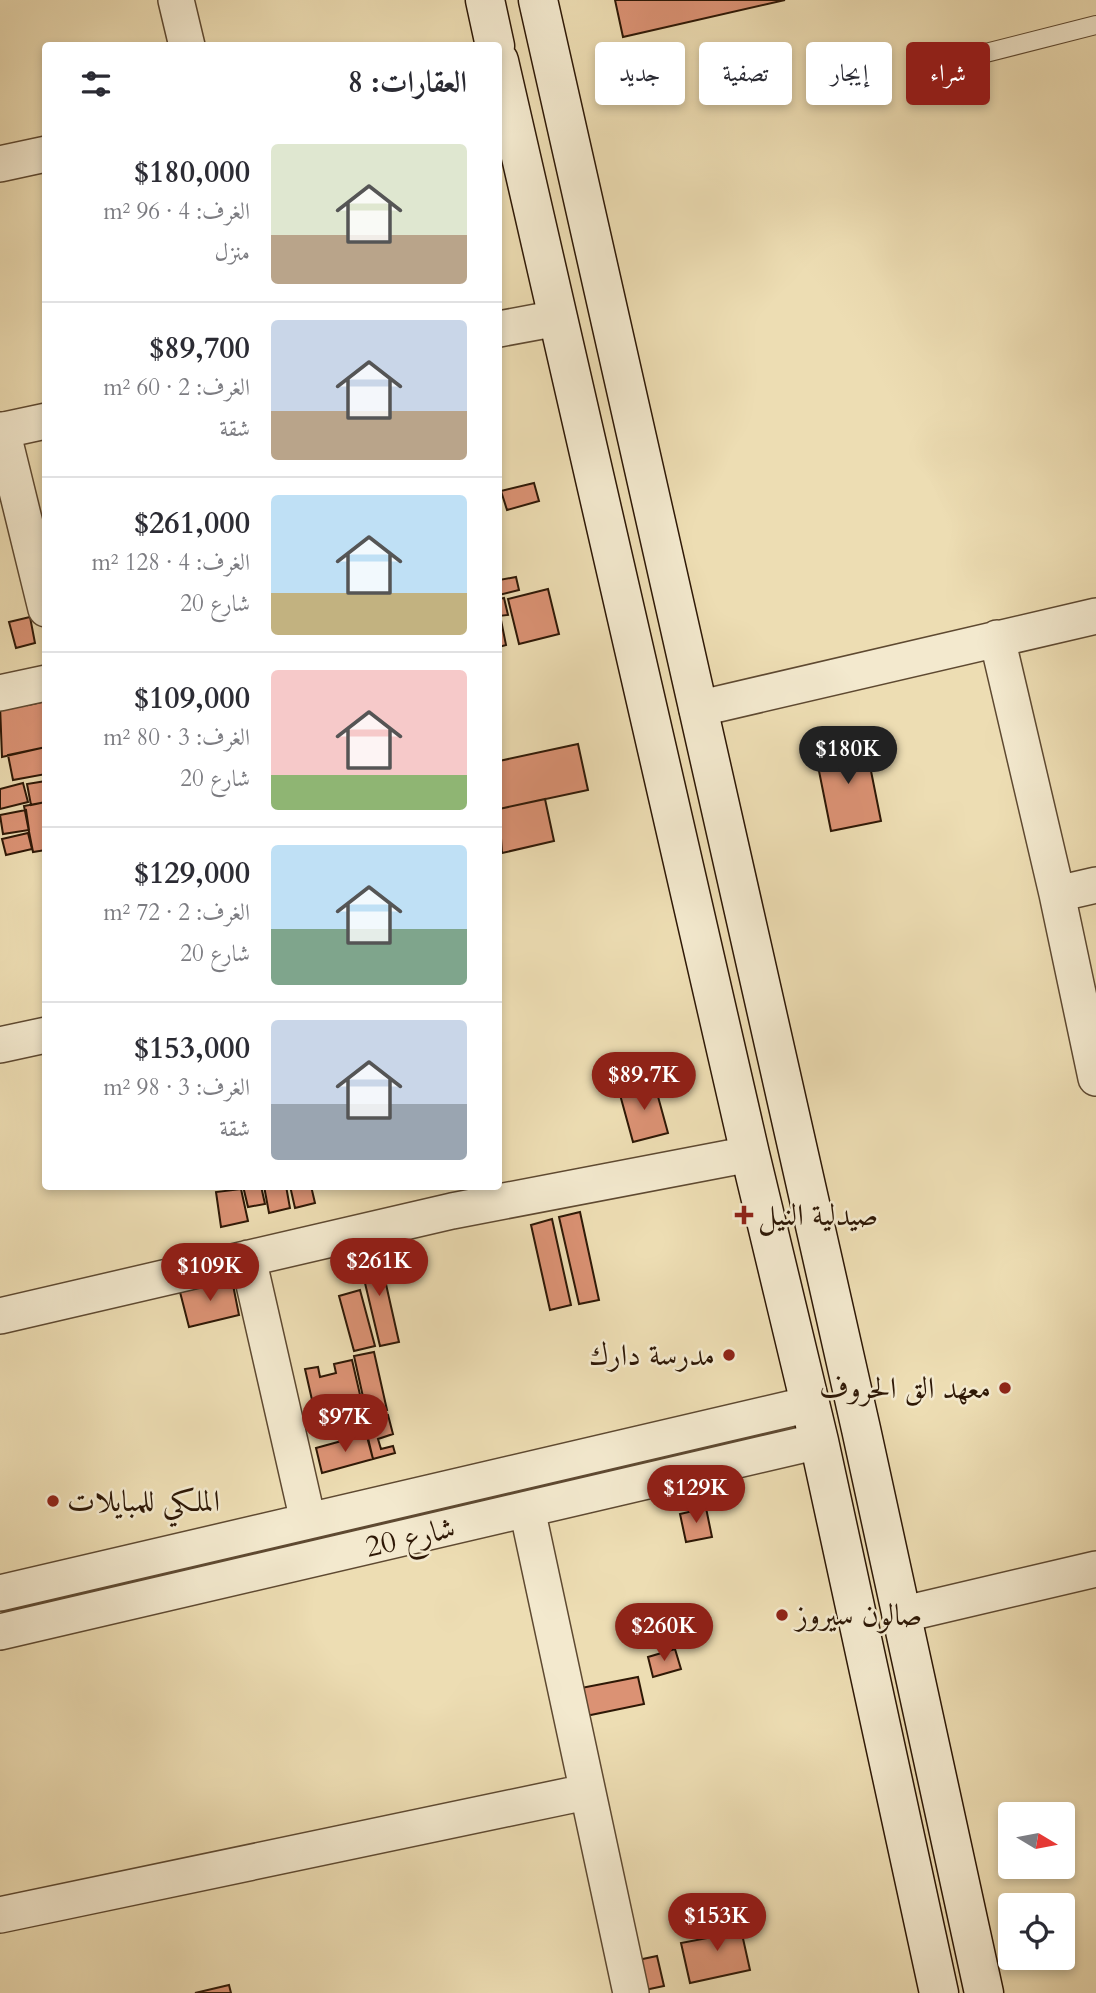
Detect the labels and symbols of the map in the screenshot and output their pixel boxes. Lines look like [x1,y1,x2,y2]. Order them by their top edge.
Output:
pin: $180K [799,726,897,786]
pin: $89.7K [587,1052,701,1112]
place label: صيدلية النيل [758,1195,878,1236]
marker: صيدلية النيل [736,1207,752,1223]
pin: $261K [330,1238,428,1298]
pin: $109K [161,1244,259,1303]
place label: مدرسة دارك [589,1335,715,1376]
marker: مدرسة دارك [721,1347,737,1363]
place label: معهد الق الحروف [819,1368,991,1409]
marker: معهد الق الحروف [997,1380,1013,1396]
pin: $97K [304,1394,386,1454]
pin: $129K [647,1466,745,1525]
place label: الملكي للمبايلات [67,1481,220,1528]
marker: الملكي للمبايلات [45,1493,61,1509]
street label: شارع 20 [361,1507,460,1572]
place label: صالون سيروز [793,1595,922,1636]
pin: $260K [615,1604,713,1663]
marker: صالون سيروز [774,1607,790,1623]
north arrow [998,1802,1074,1880]
pin: $153K [668,1894,766,1953]

